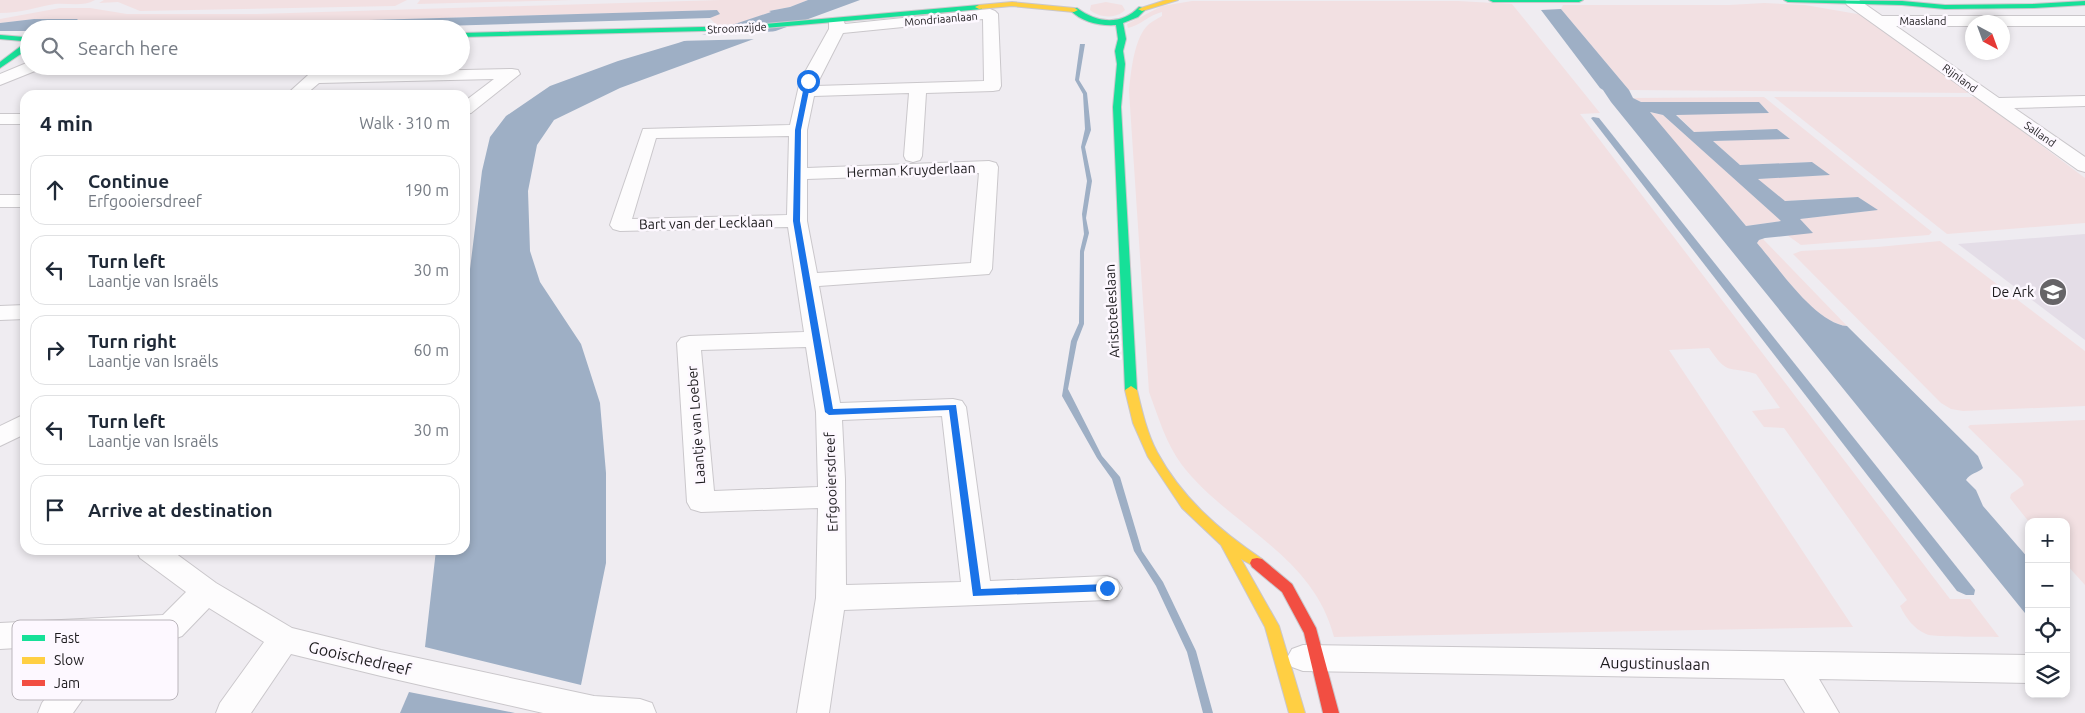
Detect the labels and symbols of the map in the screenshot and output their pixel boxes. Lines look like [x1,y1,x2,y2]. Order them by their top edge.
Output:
street label: Mondriaanlaan [904,10,978,28]
street label: Maasland [1900,15,1946,27]
north arrow [1965,15,2010,60]
street label: Stroomzijde [707,20,767,36]
street label: Rijnland [1940,61,1980,95]
route start [797,70,820,93]
street label: Salland [2022,119,2058,149]
street label: Herman Kruyderlaan [846,160,976,180]
street label: Bart van der Lecklaan [639,214,773,232]
street label: Aristoteleslaan [1102,263,1122,359]
school or university icon: De Ark [2038,277,2068,307]
place label: De Ark [1992,284,2034,300]
street label: Laantje van Loeber [684,364,708,485]
street label: Erfgooiersdreef [821,431,841,532]
route end [1096,577,1119,600]
legend [12,620,178,700]
text: Fast [54,630,80,646]
street label: Gooischedreef [307,637,414,679]
text: Slow [54,652,84,668]
street label: Augustinuslaan [1600,653,1710,673]
text: Jam [54,675,80,691]

